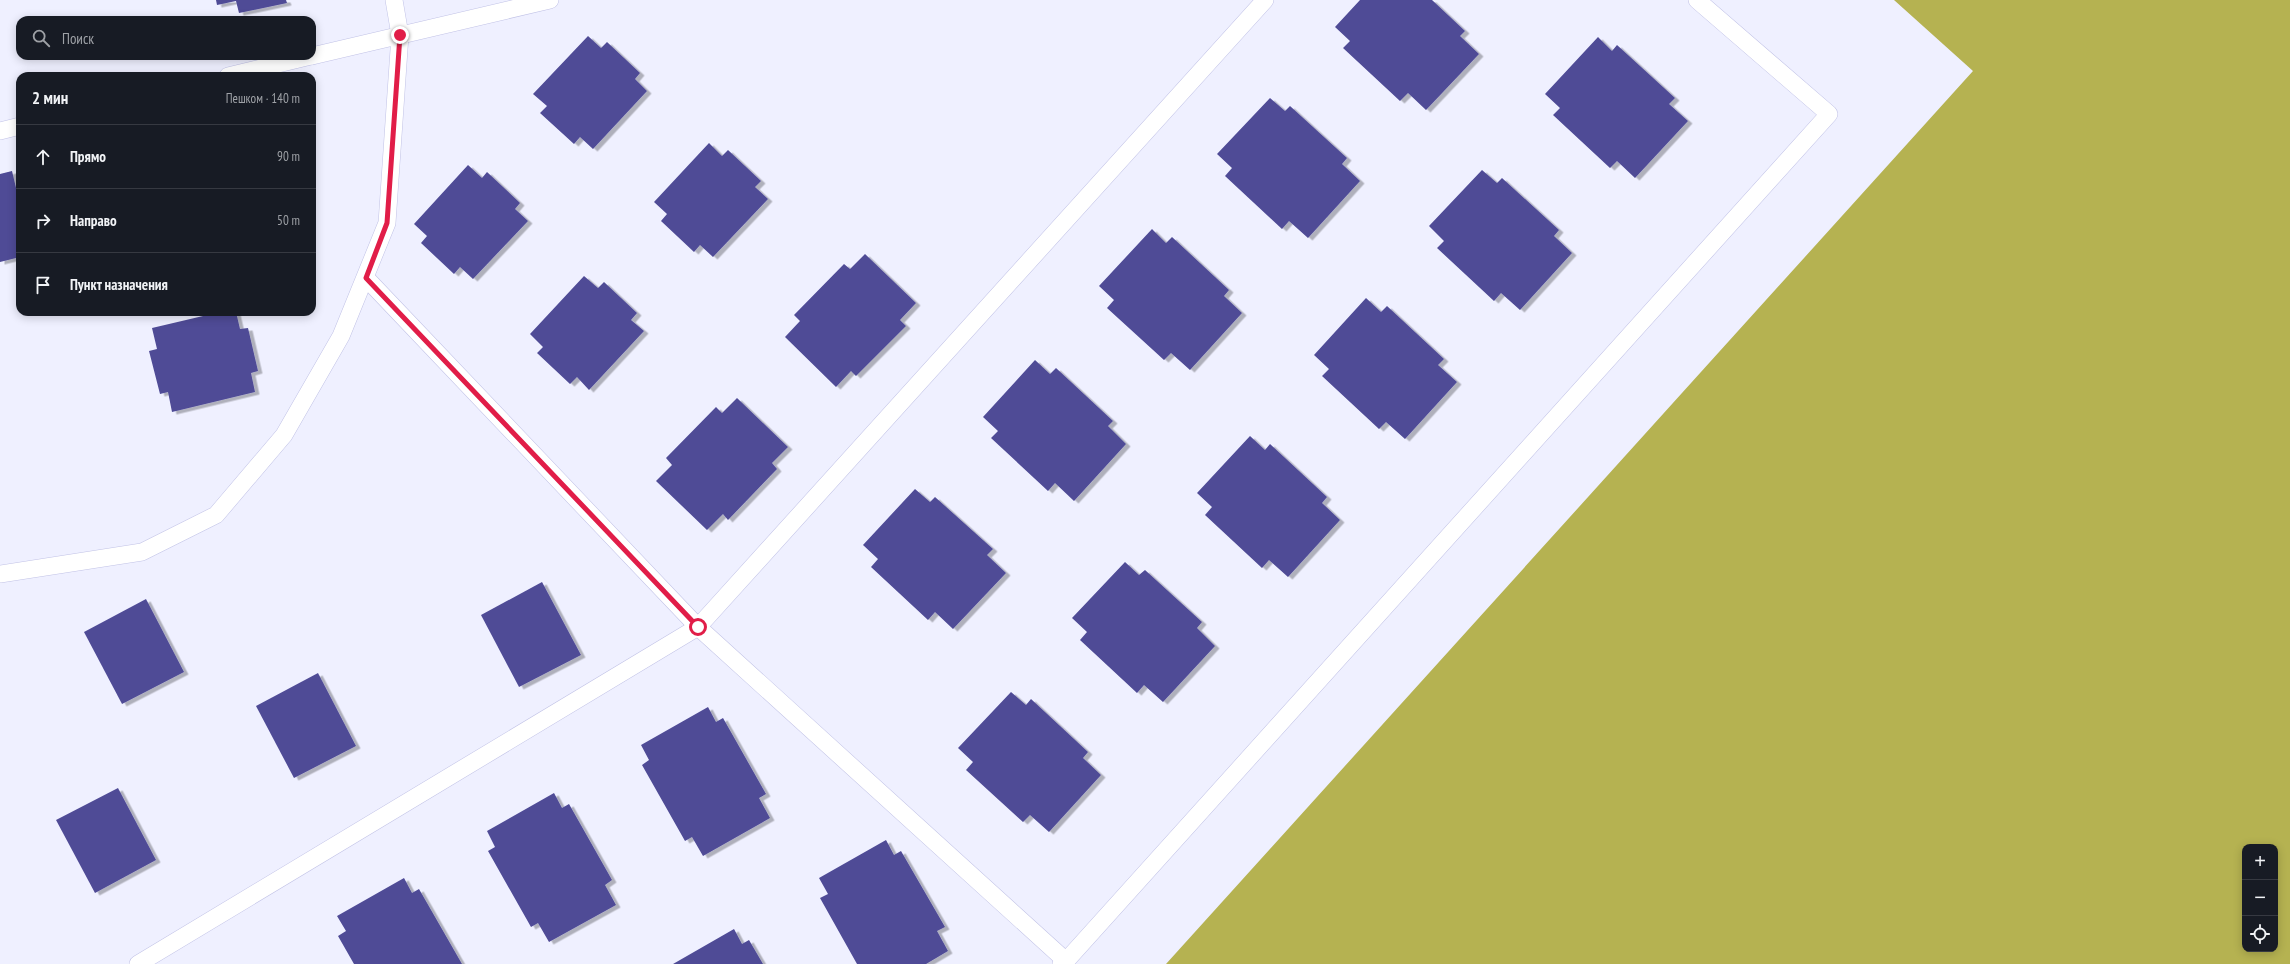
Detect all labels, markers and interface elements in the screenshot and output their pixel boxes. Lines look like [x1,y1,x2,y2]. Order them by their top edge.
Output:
search box [16,16,316,60]
route end [391,26,409,44]
icon: search [30,27,52,49]
text: Поиск [62,29,94,48]
text: 2 мин [32,87,68,109]
text: Пешком · 140 m [226,90,300,107]
icon: ahead [32,146,54,168]
text: Прямо [70,147,106,166]
text: 90 m [277,148,300,165]
icon: right [32,210,54,232]
text: Направо [70,211,117,230]
text: 50 m [277,212,300,229]
icon: arrive [32,274,54,296]
text: Пункт назначения [70,275,168,294]
route start [689,618,707,636]
map controls [2242,844,2278,952]
button: + [2242,844,2278,880]
button: − [2242,880,2278,916]
button: locate [2242,916,2278,952]

